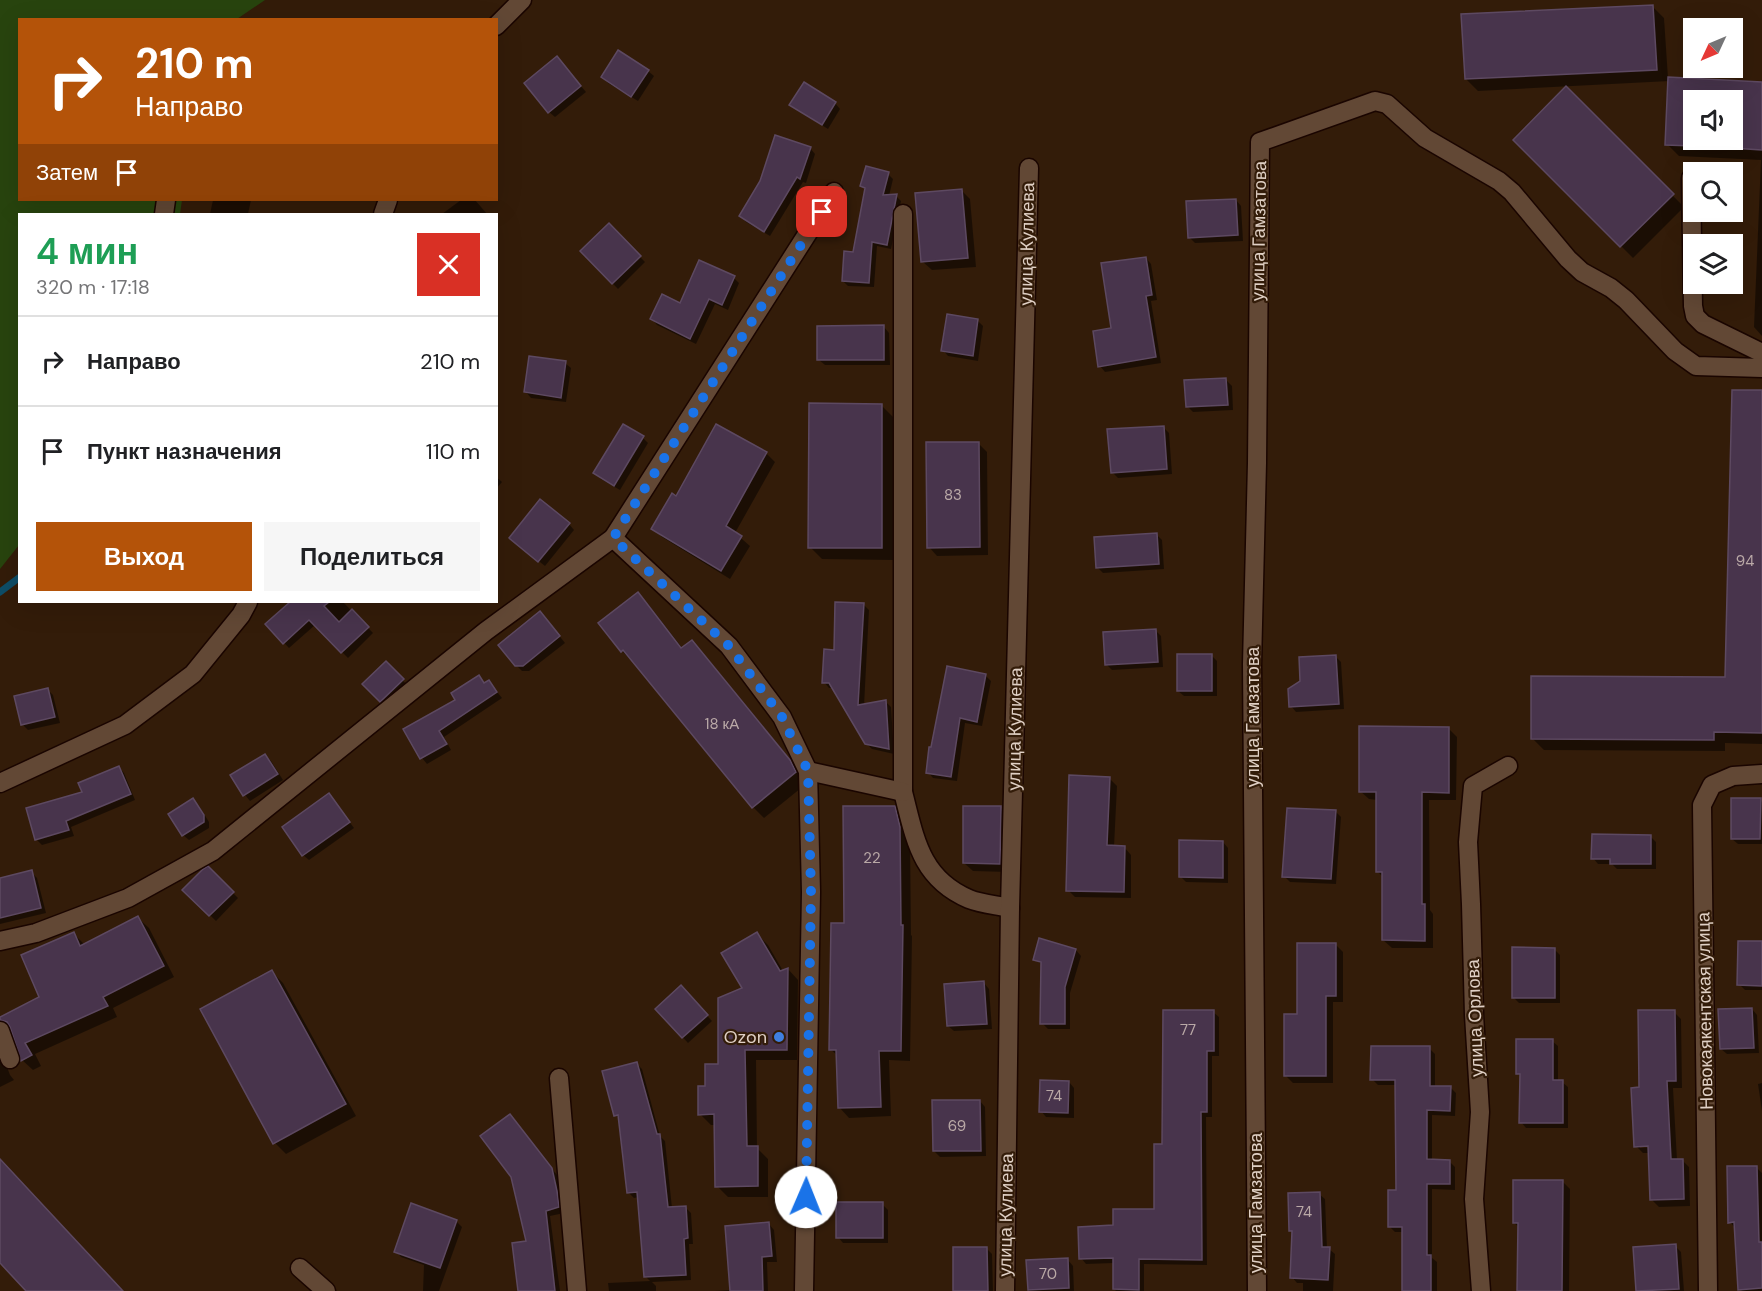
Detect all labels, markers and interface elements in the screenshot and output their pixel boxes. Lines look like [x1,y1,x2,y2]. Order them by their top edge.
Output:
north arrow [1683,18,1743,78]
map controls [1683,18,1743,294]
text: 210 m [135,36,253,91]
icon: right [36,42,114,120]
text: Направо [135,89,243,124]
button: sound [1683,90,1743,150]
icon: arrive [110,156,143,189]
text: Затем [36,158,98,187]
street label: улица Гамзатова [1246,160,1272,301]
button: search [1683,162,1743,222]
street label: улица Кулиева [1014,181,1040,306]
pin [796,186,847,237]
icon: arrive [805,195,838,228]
text: 4 мин [36,228,138,275]
button: close [417,233,480,296]
button: layers [1683,234,1743,294]
text: 320 m · 17:18 [36,274,150,300]
icon: right [36,345,69,378]
text: Направо [87,347,181,376]
text: 210 m [420,347,480,376]
icon: arrive [36,435,69,468]
text: Пункт назначения [87,437,282,466]
text: 110 m [426,437,480,466]
house number: 83 [944,485,962,505]
button: Выход [36,522,252,591]
button: Поделиться [264,522,480,591]
house number: 94 [1736,551,1754,571]
street label: улица Гамзатова [1241,646,1265,787]
street label: улица Кулиева [1002,666,1028,791]
house number: 18 кА [705,714,739,734]
house number: 22 [863,848,881,868]
street label: Новокаякентская улица [1691,911,1719,1110]
street label: улица Орлова [1461,958,1489,1077]
house number: 77 [1180,1020,1196,1040]
place label: Ozon [724,1025,767,1049]
marker: Ozon [772,1030,786,1044]
house number: 74 [1046,1086,1062,1106]
house number: 69 [948,1116,966,1136]
street label: улица Гамзатова [1244,1132,1268,1273]
street label: улица Кулиева [993,1152,1019,1277]
position arrow [774,1165,838,1229]
house number: 74 [1296,1202,1312,1222]
house number: 70 [1039,1264,1057,1284]

